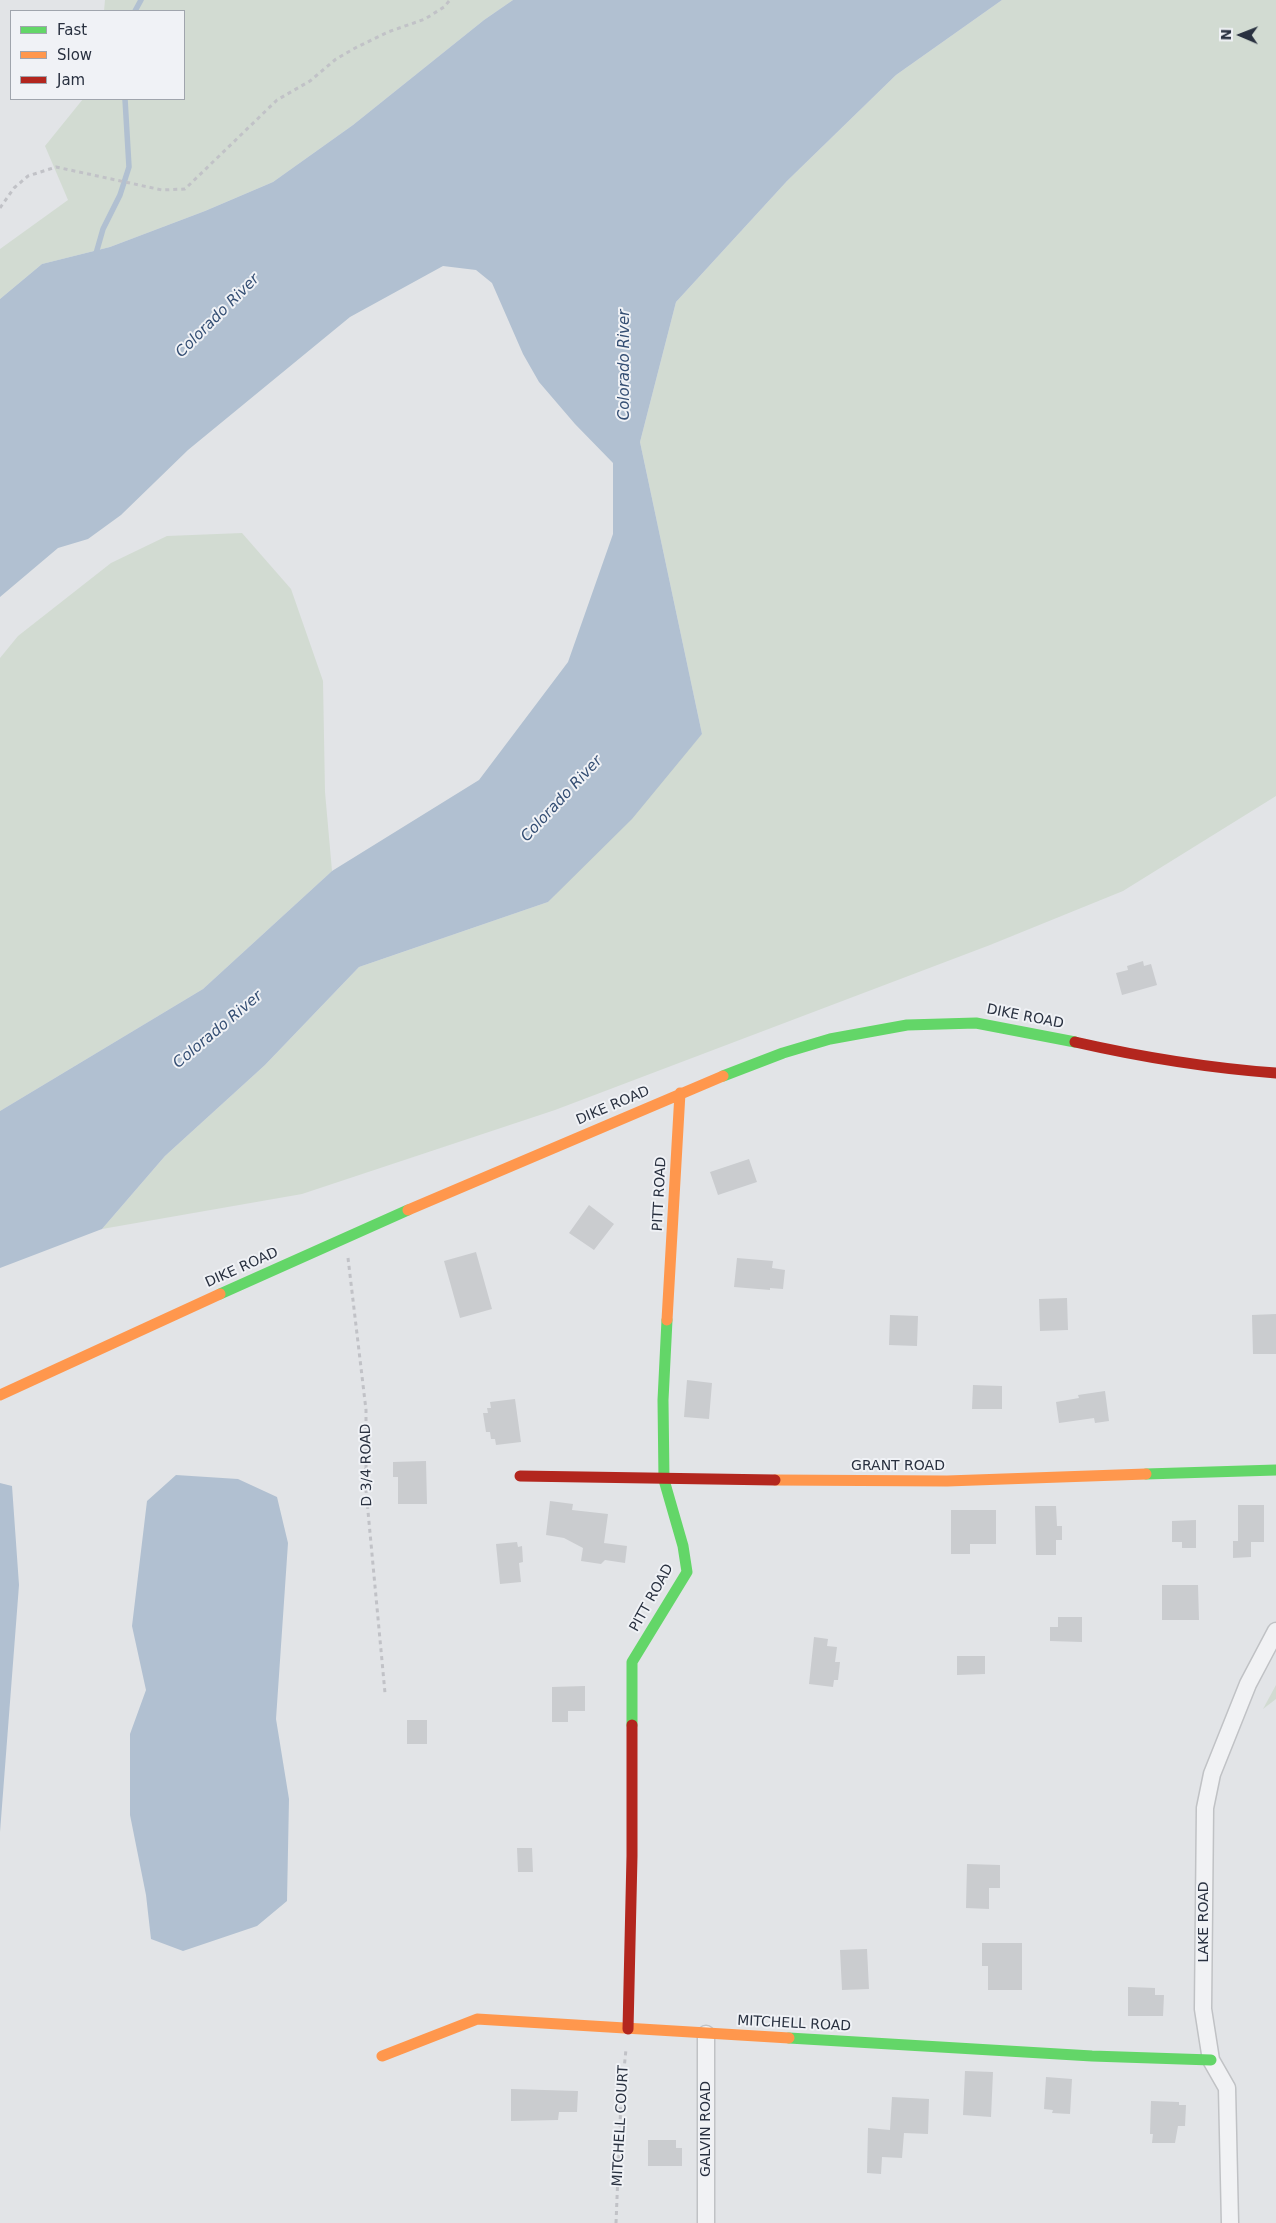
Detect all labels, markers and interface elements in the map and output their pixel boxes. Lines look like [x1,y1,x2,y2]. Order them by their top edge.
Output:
legend [10,10,185,100]
north arrow [1216,10,1266,60]
text: Fast [57,21,87,39]
text: N [1218,29,1234,41]
text: Slow [57,46,92,64]
text: Jam [57,71,85,89]
water label: Colorado River [173,271,263,361]
water label: Colorado River [616,310,634,420]
water label: Colorado River [518,752,606,846]
water label: Colorado River [170,988,266,1072]
street label: DIKE ROAD [985,1001,1065,1033]
street label: DIKE ROAD [574,1083,652,1129]
street label: PITT ROAD [650,1156,670,1232]
street label: DIKE ROAD [203,1244,281,1292]
street label: D 3/4 ROAD [358,1423,376,1507]
street label: GRANT ROAD [851,1458,945,1474]
street label: PITT ROAD [627,1561,677,1635]
street label: LAKE ROAD [1196,1881,1212,1963]
street label: MITCHELL ROAD [737,2013,851,2035]
street label: MITCHELL COURT [609,2065,633,2187]
street label: GALVIN ROAD [698,2081,714,2177]

